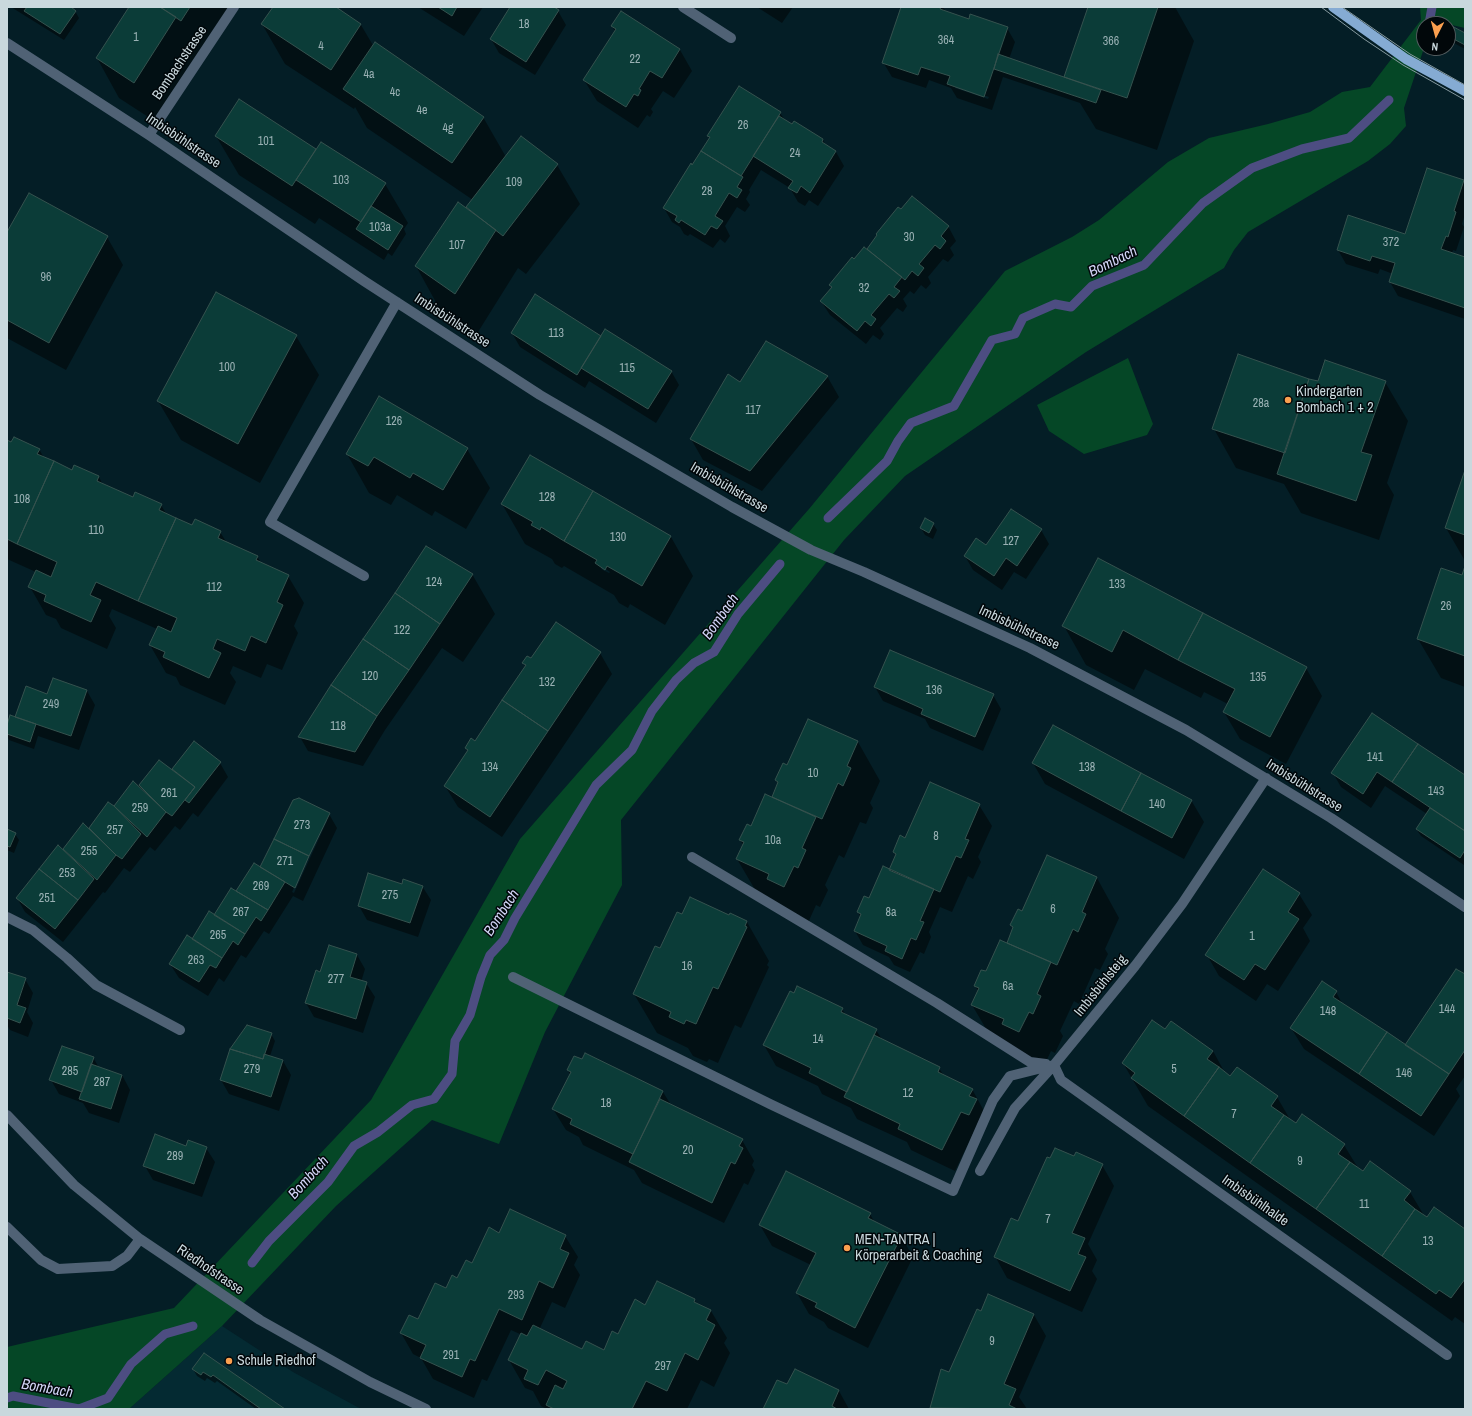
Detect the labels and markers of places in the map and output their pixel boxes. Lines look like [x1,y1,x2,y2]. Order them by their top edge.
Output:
place label: Kindergarten Bombach 1 + 2 [1296,384,1374,416]
marker: Kindergarten Bombach 1 + 2 [1283,395,1293,405]
place label: MEN-TANTRA | Körperarbeit & Coaching [855,1232,982,1264]
marker: MEN-TANTRA | Körperarbeit & Coaching [842,1243,852,1253]
place label: Schule Riedhof [237,1353,315,1369]
marker: Schule Riedhof [224,1356,234,1366]

